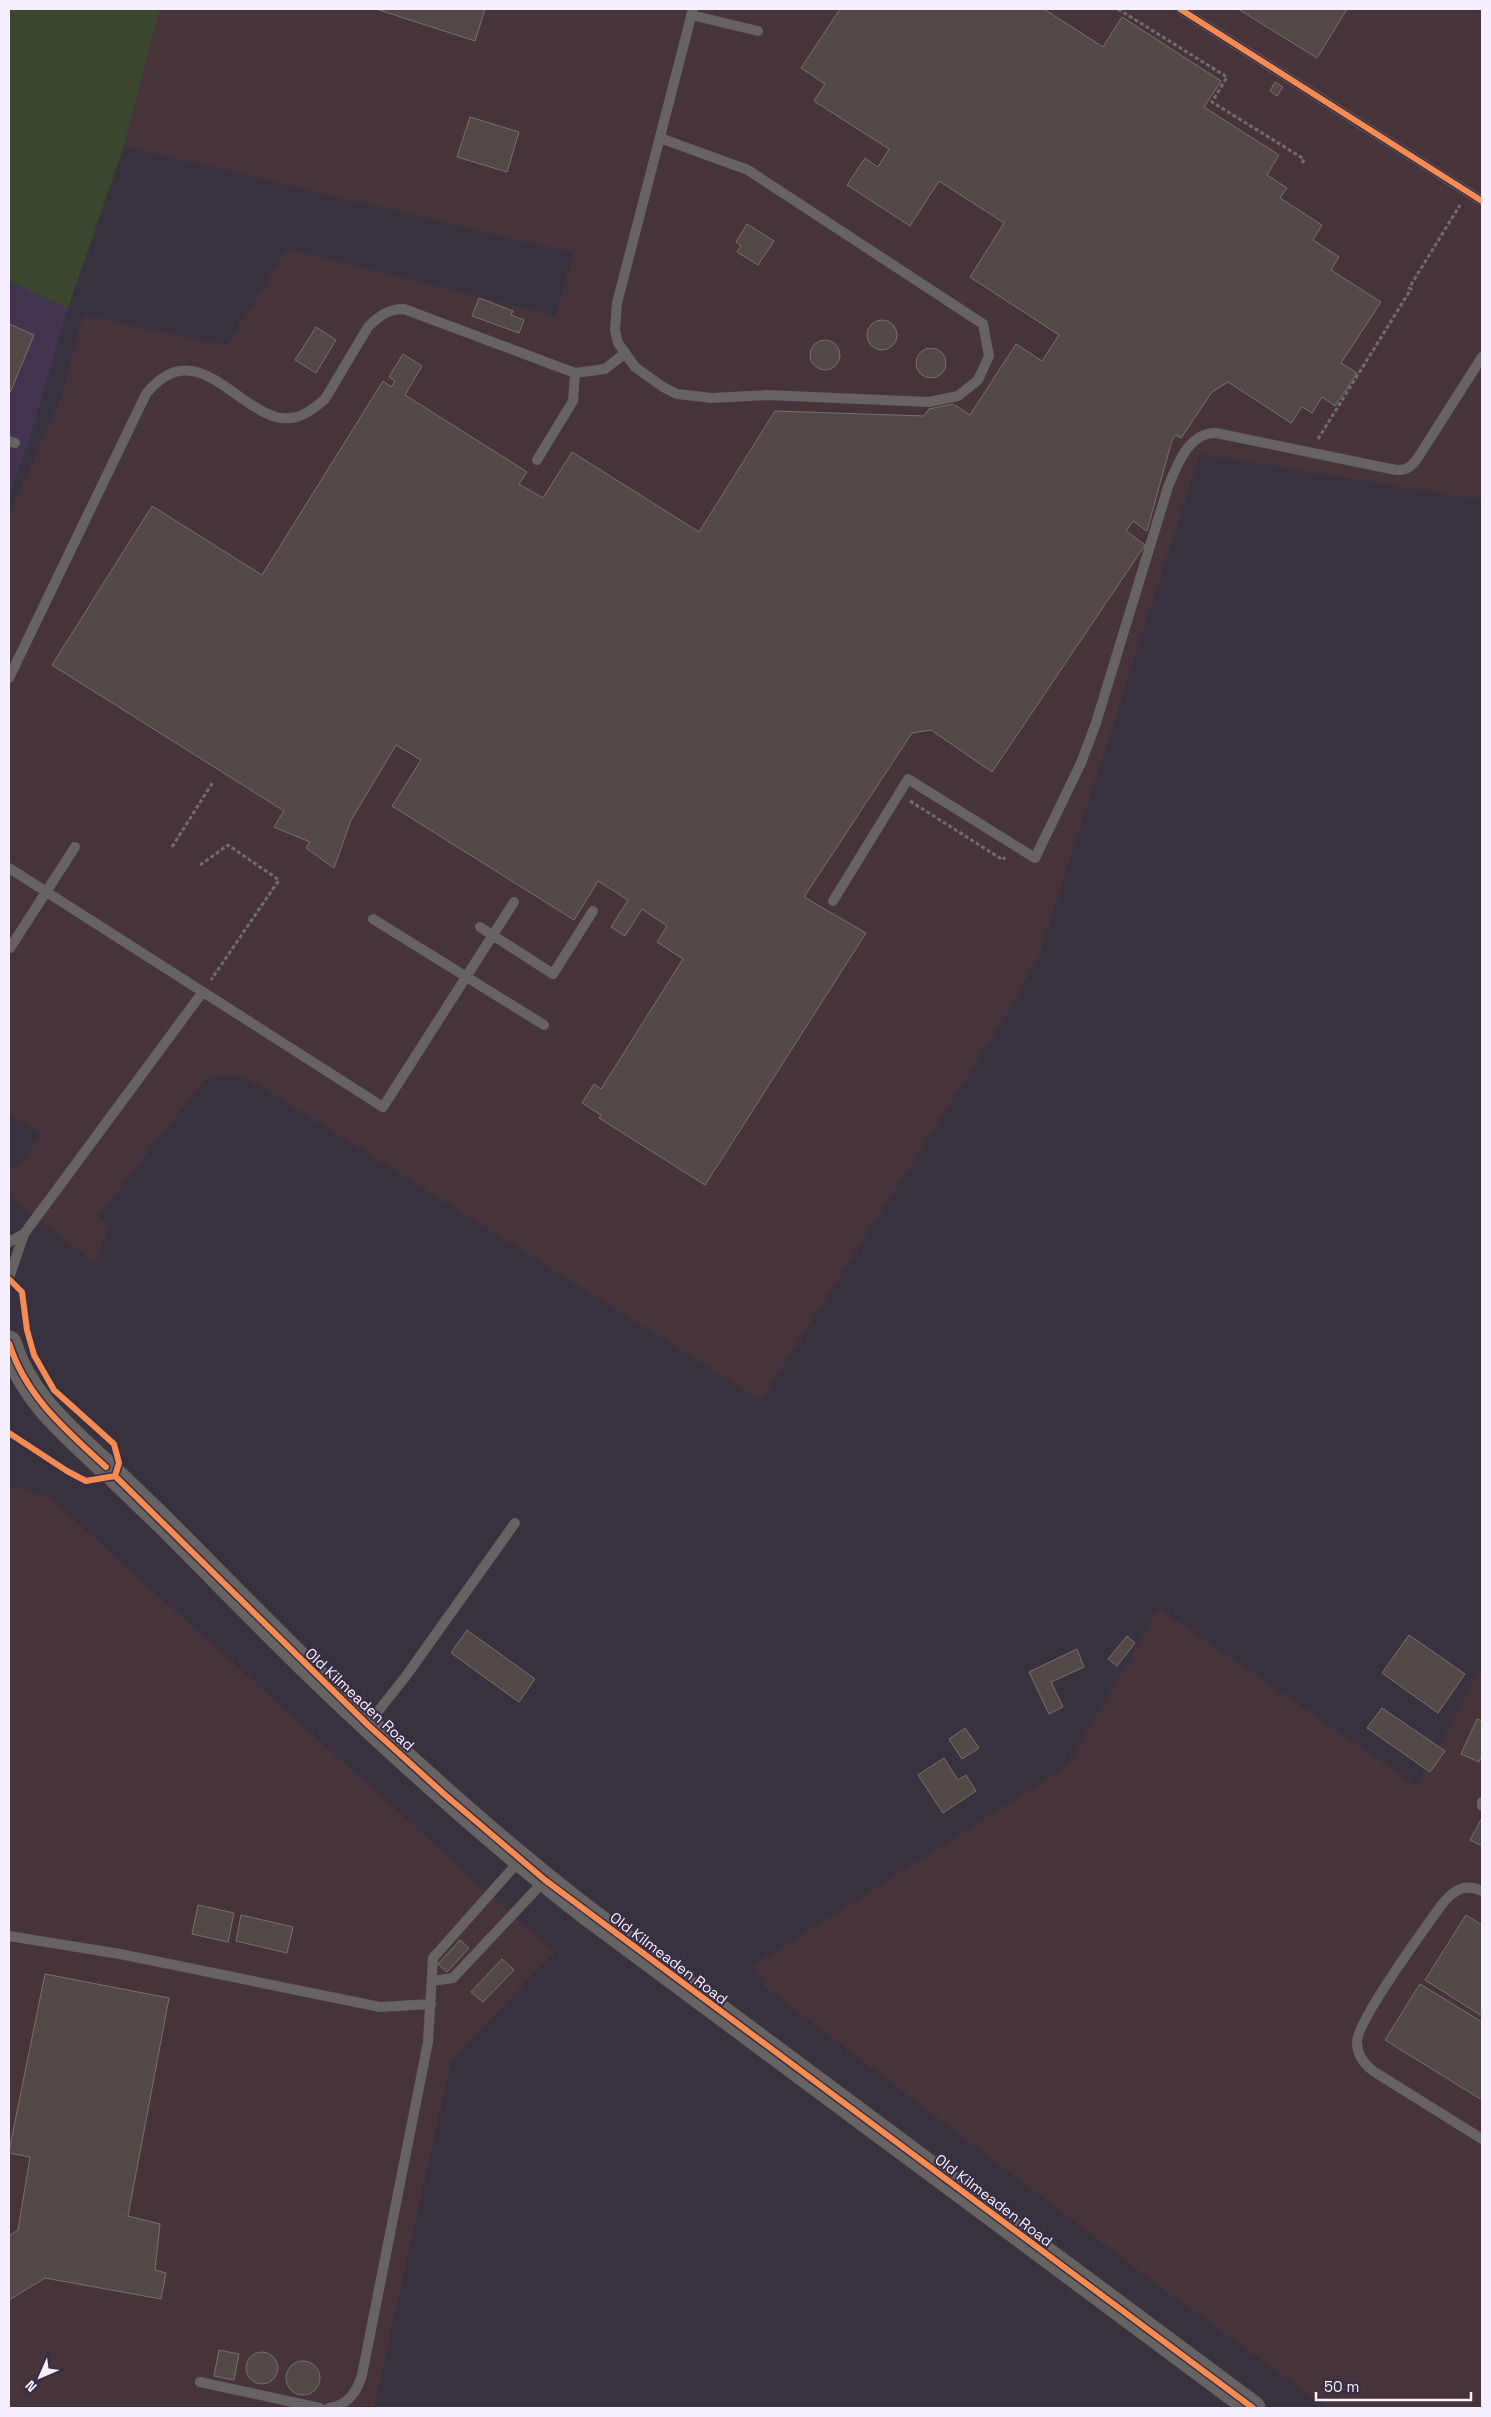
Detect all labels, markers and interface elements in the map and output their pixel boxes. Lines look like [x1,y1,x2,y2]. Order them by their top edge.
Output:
street label: Old Kilmeaden Road [301,1644,419,1754]
street label: Old Kilmeaden Road [606,1908,732,2008]
street label: Old Kilmeaden Road [931,2150,1057,2250]
north arrow [15,2352,65,2402]
scale bar [1316,2370,1471,2402]
text: N [21,2377,40,2396]
text: 50 m [1324,2377,1359,2396]

